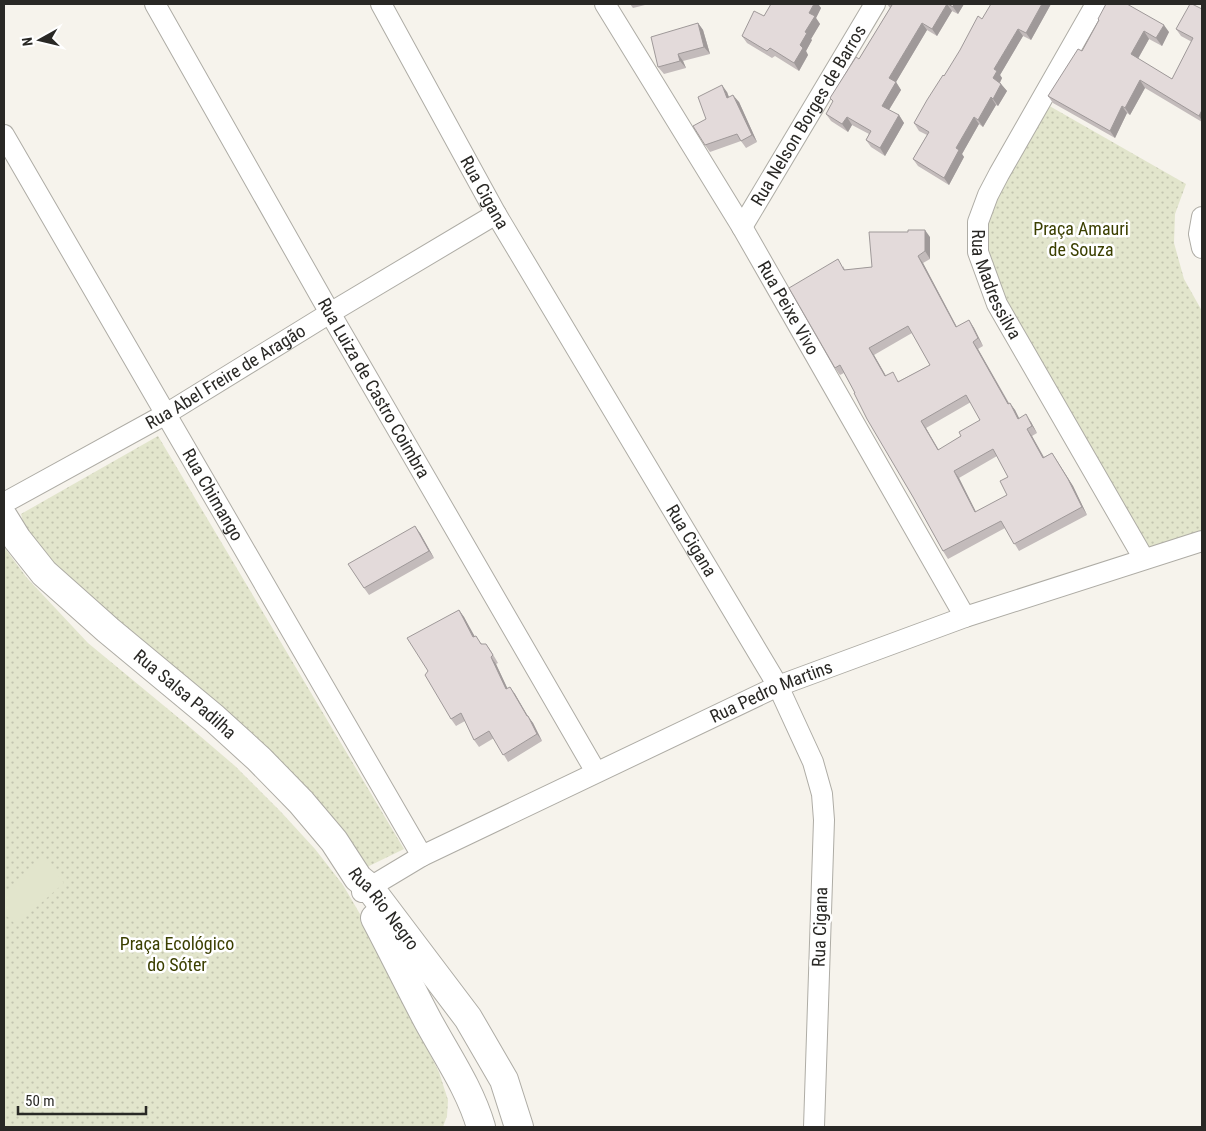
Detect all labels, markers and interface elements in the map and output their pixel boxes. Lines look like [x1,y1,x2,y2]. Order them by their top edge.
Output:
north arrow [15,15,65,65]
street label: Rua Nelson Borges de Barros [746,21,870,209]
text: N [19,36,36,47]
street label: Rua Cigana [456,152,513,233]
park label: Praça Amauri de Souza [1033,218,1129,260]
street label: Rua Madressilva [968,229,1026,343]
street label: Rua Peixe Vivo [754,257,824,358]
street label: Rua Luiza de Castro Coimbra [314,294,434,482]
street label: Rua Abel Freire de Aragão [142,320,309,433]
street label: Rua Chimango [178,445,248,544]
street label: Rua Cigana [662,501,721,580]
street label: Rua Salsa Padilha [130,645,241,743]
street label: Rua Pedro Martins [706,656,835,727]
street label: Rua Rio Negro [344,864,424,954]
street label: Rua Cigana [808,887,831,967]
park label: Praça Ecológico do Sóter [120,933,234,975]
scale bar [18,1084,145,1116]
text: 50 m [25,1092,55,1110]

